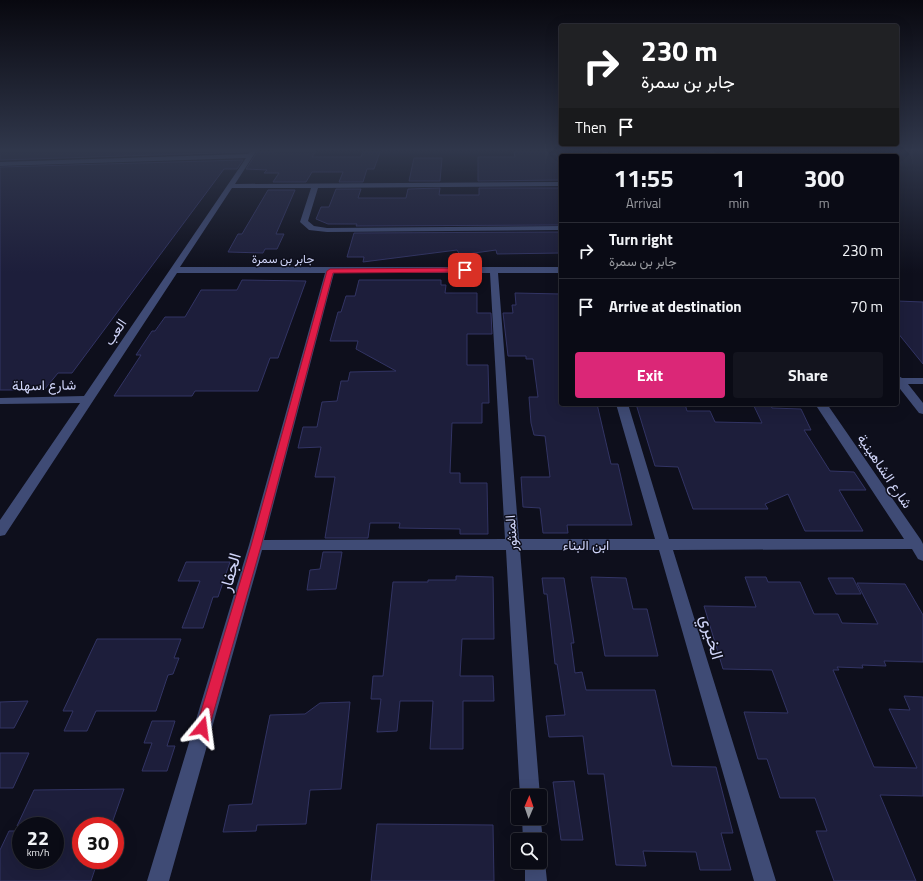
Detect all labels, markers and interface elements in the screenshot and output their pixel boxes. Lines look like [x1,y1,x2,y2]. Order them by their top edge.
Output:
text: 230 m [641,29,718,72]
icon: right [575,40,627,92]
text: جابر بن سمرة [641,68,735,95]
text: Then [575,116,607,139]
icon: arrive [615,116,637,138]
text: 11:55 [614,160,674,196]
text: 1 [732,160,746,196]
text: 300 [804,160,844,196]
text: Arrival [626,193,661,213]
text: min [728,193,749,213]
text: m [819,193,830,213]
text: Turn right [609,228,673,251]
text: 230 m [842,239,883,262]
icon: right [575,240,597,262]
street label: جابر بن سمرة [252,249,314,268]
text: جابر بن سمرة [609,251,677,271]
pin [448,253,482,287]
icon: arrive [454,259,476,281]
text: Arrive at destination [609,295,742,318]
text: 70 m [850,295,883,318]
icon: arrive [575,296,597,318]
street label: العب [98,314,131,349]
button: Exit [575,352,725,398]
button: Share [733,352,883,398]
street label: شارع اسهلة [12,373,76,397]
street label: شارع الشاهينية [852,429,918,513]
street label: المنثور [499,514,522,553]
street label: ابن البناء [563,534,609,555]
street label: الجفار [212,550,248,595]
street label: الخيري [692,611,731,663]
position arrow [181,707,223,749]
north arrow [511,789,547,825]
map controls [511,789,547,869]
speed limit sign: 30 [72,817,124,869]
text: 22 [27,822,49,853]
button: search [511,833,547,869]
text: km/h [27,845,49,860]

